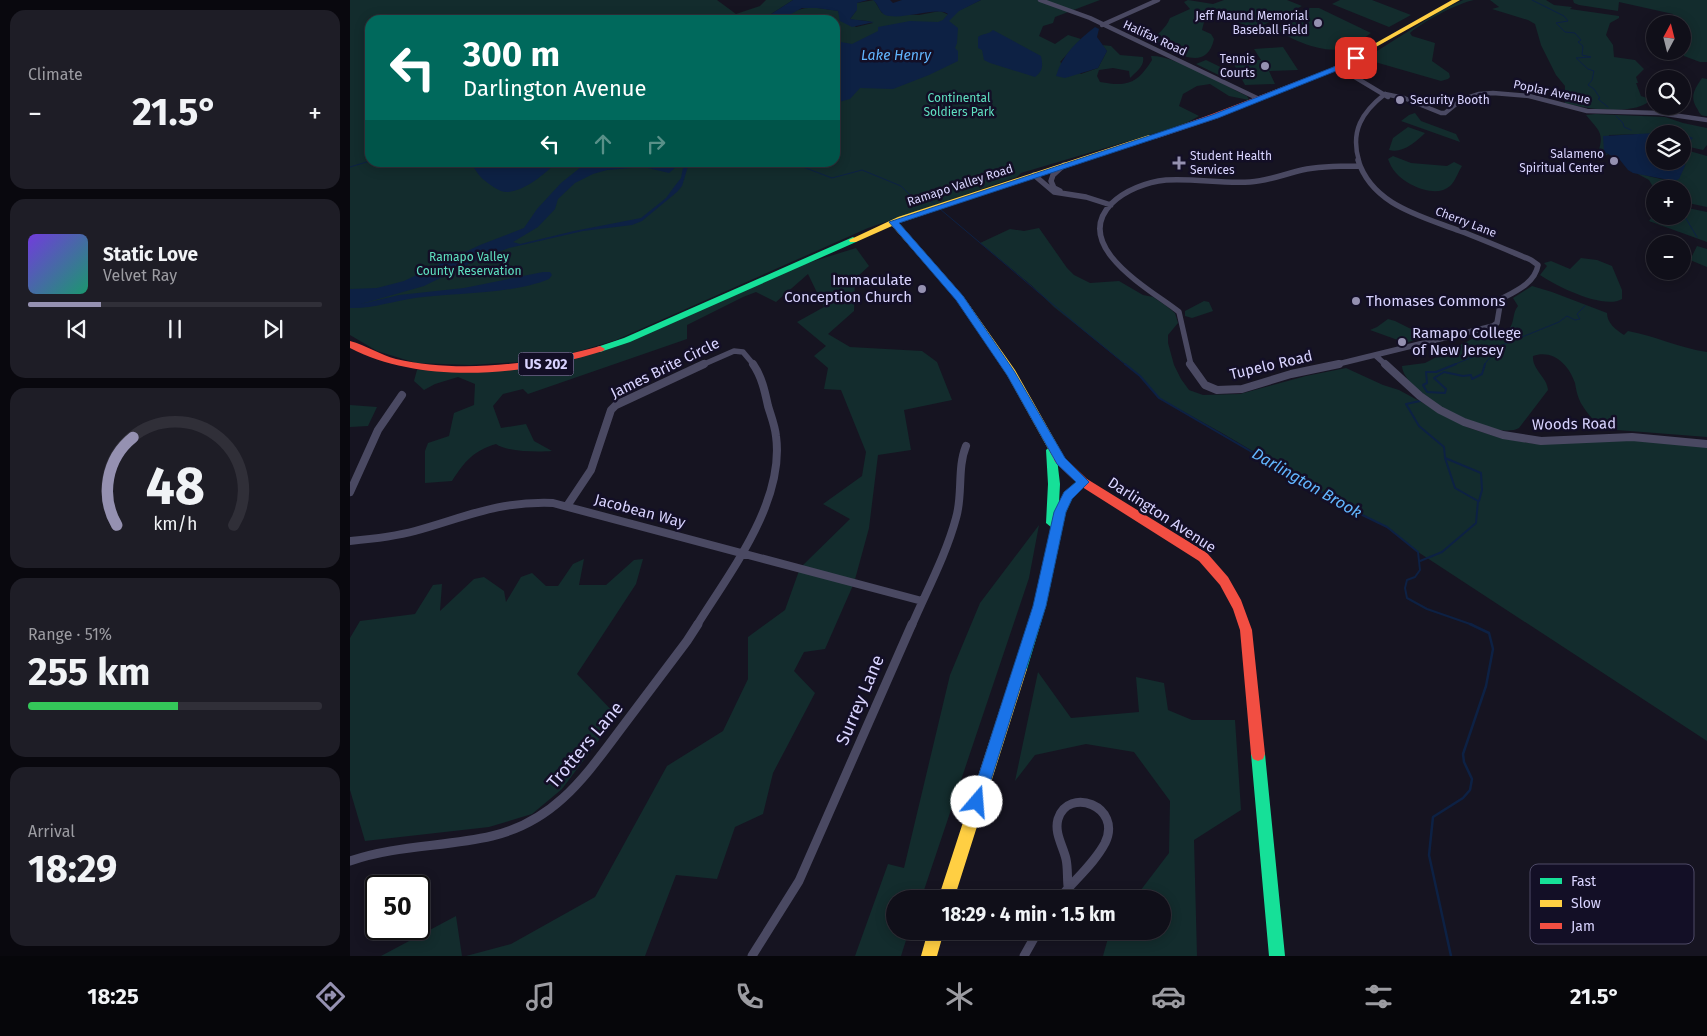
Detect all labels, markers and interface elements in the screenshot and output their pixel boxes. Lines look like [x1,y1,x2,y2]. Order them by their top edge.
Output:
place label: Jeff Maund Memorial Baseball Field [1195,9,1308,37]
north arrow [1646,15,1691,60]
map controls [1646,15,1691,280]
street label: Halifax Road [1121,17,1189,59]
marker: Jeff Maund Memorial Baseball Field [1312,17,1324,29]
text: 300 m [463,33,560,75]
icon: left [380,35,445,100]
pin [1335,37,1377,79]
icon: arrive [1342,44,1370,72]
water label: Lake Henry [861,47,932,64]
place label: Tennis Courts [1220,52,1255,80]
marker: Tennis Courts [1259,60,1271,72]
text: Climate [28,65,83,84]
button: search [1646,70,1691,115]
text: Darlington Avenue [463,75,647,102]
street label: Poplar Avenue [1512,77,1592,107]
text: 21.5° [132,89,218,135]
park label: Continental Soldiers Park [924,91,995,119]
place label: Security Booth [1410,93,1490,107]
marker: Security Booth [1394,94,1406,106]
text: − [28,97,42,130]
text: + [308,97,322,130]
button: layers [1646,125,1691,170]
icon: left [536,130,564,158]
icon: ahead [589,130,617,158]
icon: right [642,130,670,158]
place label: Salameno Spiritual Center [1519,147,1604,175]
place label: Student Health Services [1190,149,1272,177]
marker: Salameno Spiritual Center [1608,155,1620,167]
marker: Student Health Services [1172,156,1186,170]
street label: Ramapo Valley Road [905,161,1015,209]
button: + [1646,180,1691,225]
street label: Cherry Lane [1433,204,1499,240]
button: − [1646,235,1691,280]
text: Static Love [103,243,198,266]
park label: Ramapo Valley County Reservation [416,250,522,278]
text: Velvet Ray [103,266,177,285]
place label: Immaculate Conception Church [784,271,912,306]
marker: Immaculate Conception Church [916,283,928,295]
place label: Thomases Commons [1366,292,1505,310]
marker: Thomases Commons [1350,295,1362,307]
icon: previous [63,315,91,343]
icon: pause [161,315,189,343]
icon: next [259,315,287,343]
place label: Ramapo College of New Jersey [1412,324,1521,359]
street label: James Brite Circle [608,334,722,402]
marker: Ramapo College of New Jersey [1396,336,1408,348]
street label: Tupelo Road [1228,347,1314,383]
road number: US 202 [518,352,574,376]
street label: Woods Road [1532,414,1616,434]
water label: Darlington Brook [1249,444,1365,522]
text: 48 [145,455,205,518]
street label: Darlington Avenue [1105,473,1219,557]
street label: Jacobean Way [593,490,688,532]
text: km/h [153,513,197,535]
text: Range · 51% [28,625,112,644]
text: 255 km [28,649,150,695]
street label: Surrey Lane [831,652,889,748]
street label: Trotters Lane [542,697,628,793]
position arrow [950,775,1002,827]
text: Arrival [28,822,75,841]
text: 18:29 [28,846,117,892]
legend [1530,864,1694,944]
text: Fast [1571,873,1597,890]
speed limit sign: 50 [365,875,430,940]
text: Slow [1571,895,1601,912]
text: 18:29 · 4 min · 1.5 km [941,903,1116,926]
text: Jam [1571,918,1595,935]
icon: directions [313,979,348,1014]
icon: music [523,979,558,1014]
icon: phone [732,979,767,1014]
icon: climate [942,979,977,1014]
icon: car [1151,979,1186,1014]
icon: filters [1361,979,1396,1014]
text: 18:25 [87,983,139,1010]
text: 21.5° [1570,983,1620,1010]

